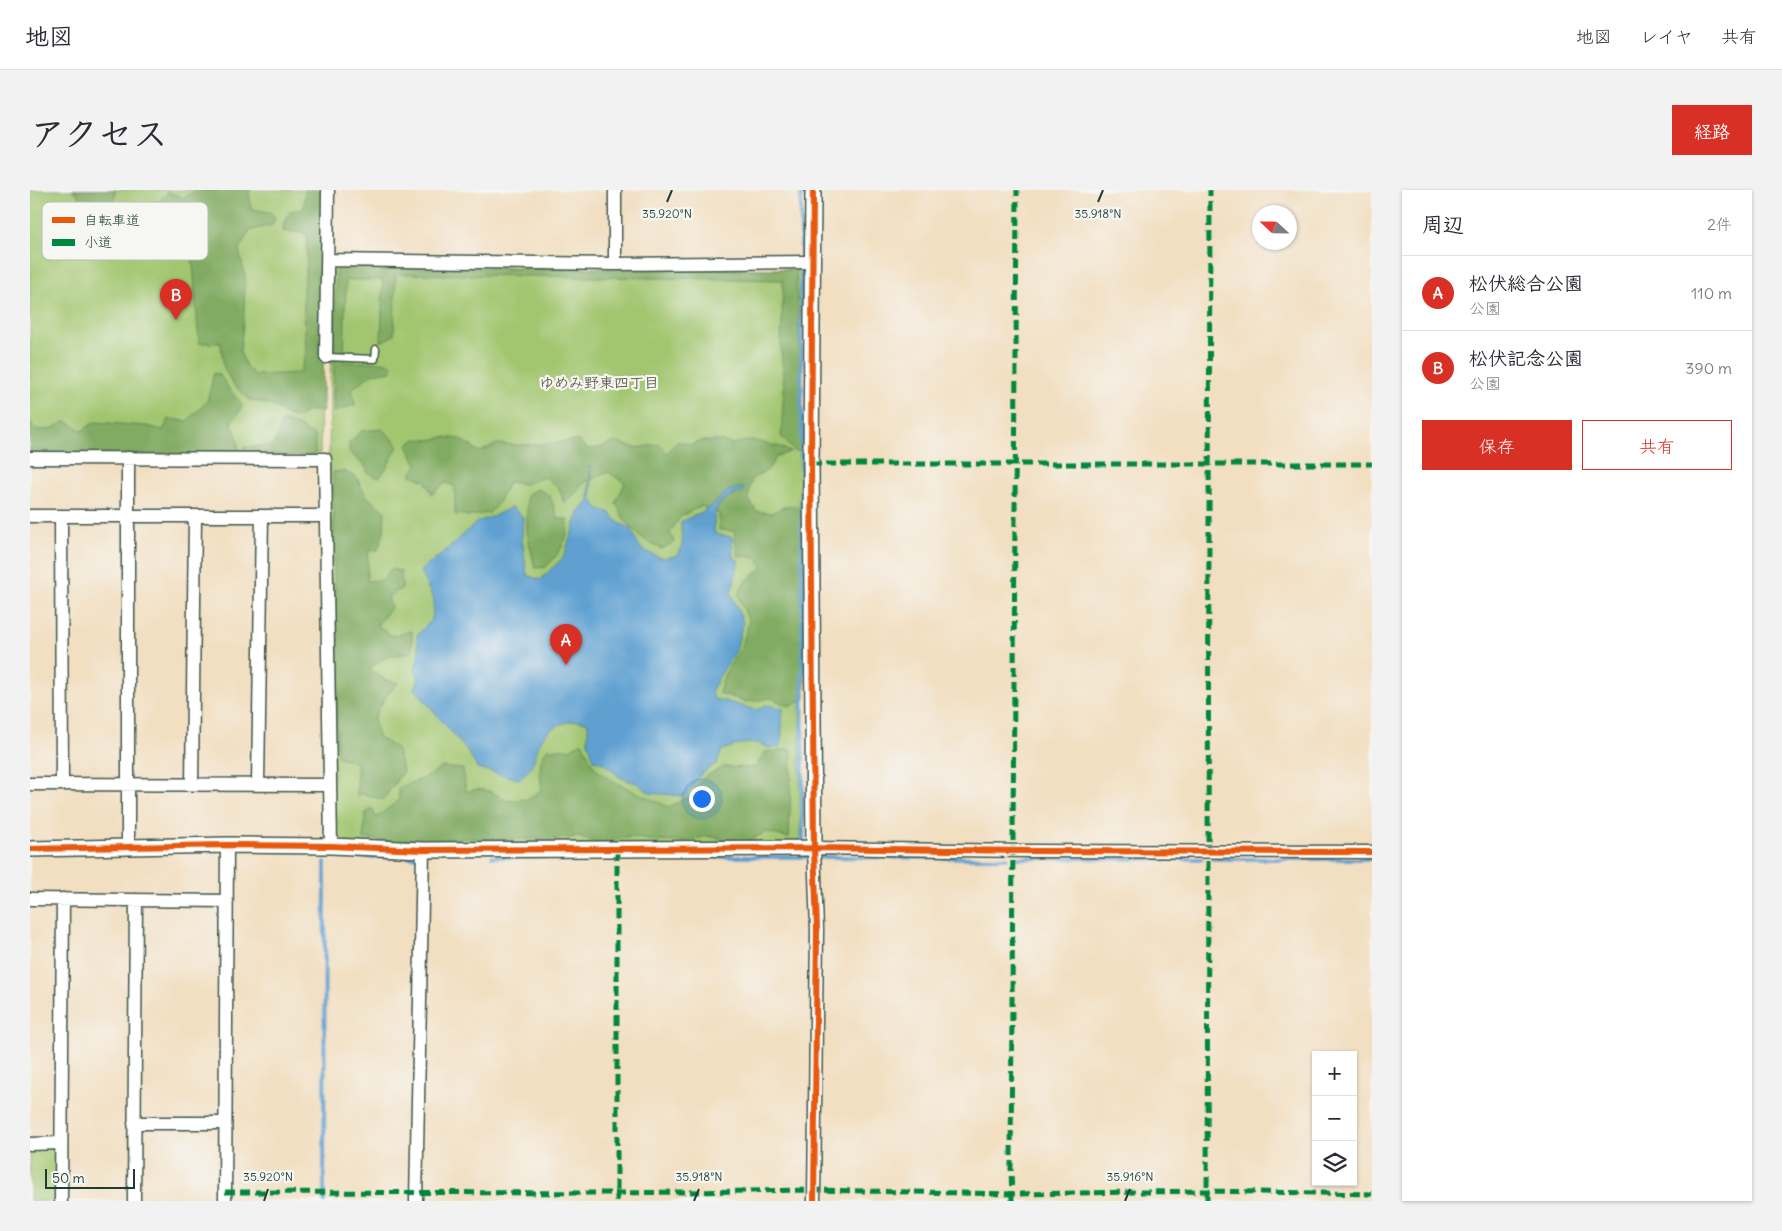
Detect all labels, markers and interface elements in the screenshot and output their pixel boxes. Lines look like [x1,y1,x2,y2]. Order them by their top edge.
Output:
text: 地図 [25,21,73,51]
text: 地図 [1576,25,1612,48]
text: レイヤ [1640,25,1693,48]
text: 共有 [1721,25,1757,48]
button: 経路 [1672,105,1752,155]
text: アクセス [30,111,168,155]
legend [42,202,208,260]
north arrow [1252,205,1297,250]
text: 35.920°N [642,206,692,221]
text: 35.918°N [1074,206,1122,221]
text: 自転車道 [84,211,140,229]
text: 周辺 [1422,211,1464,238]
text: 2件 [1707,214,1732,234]
text: 小道 [84,233,112,251]
text: 松伏総合公園 [1469,271,1583,295]
pin: B [160,279,192,320]
text: A [1433,283,1443,303]
text: 110 m [1691,283,1732,303]
text: 公園 [1469,298,1501,318]
text: 松伏記念公園 [1469,346,1583,370]
text: B [1433,358,1443,378]
text: 390 m [1685,358,1732,378]
district label: ゆめみ野東四丁目 [539,373,659,392]
text: 公園 [1469,373,1501,393]
button: 保存 [1422,420,1572,470]
button: 共有 [1582,420,1732,470]
pin: A [550,624,582,665]
your location [689,786,715,812]
map controls [1312,1051,1357,1186]
button: + [1312,1051,1357,1096]
button: − [1312,1096,1357,1141]
button: layers [1312,1141,1357,1186]
scale bar [45,1166,135,1189]
text: 50 m [52,1169,85,1187]
text: 35.920°N [243,1169,293,1184]
text: 35.918°N [675,1169,723,1184]
text: 35.916°N [1106,1169,1154,1184]

